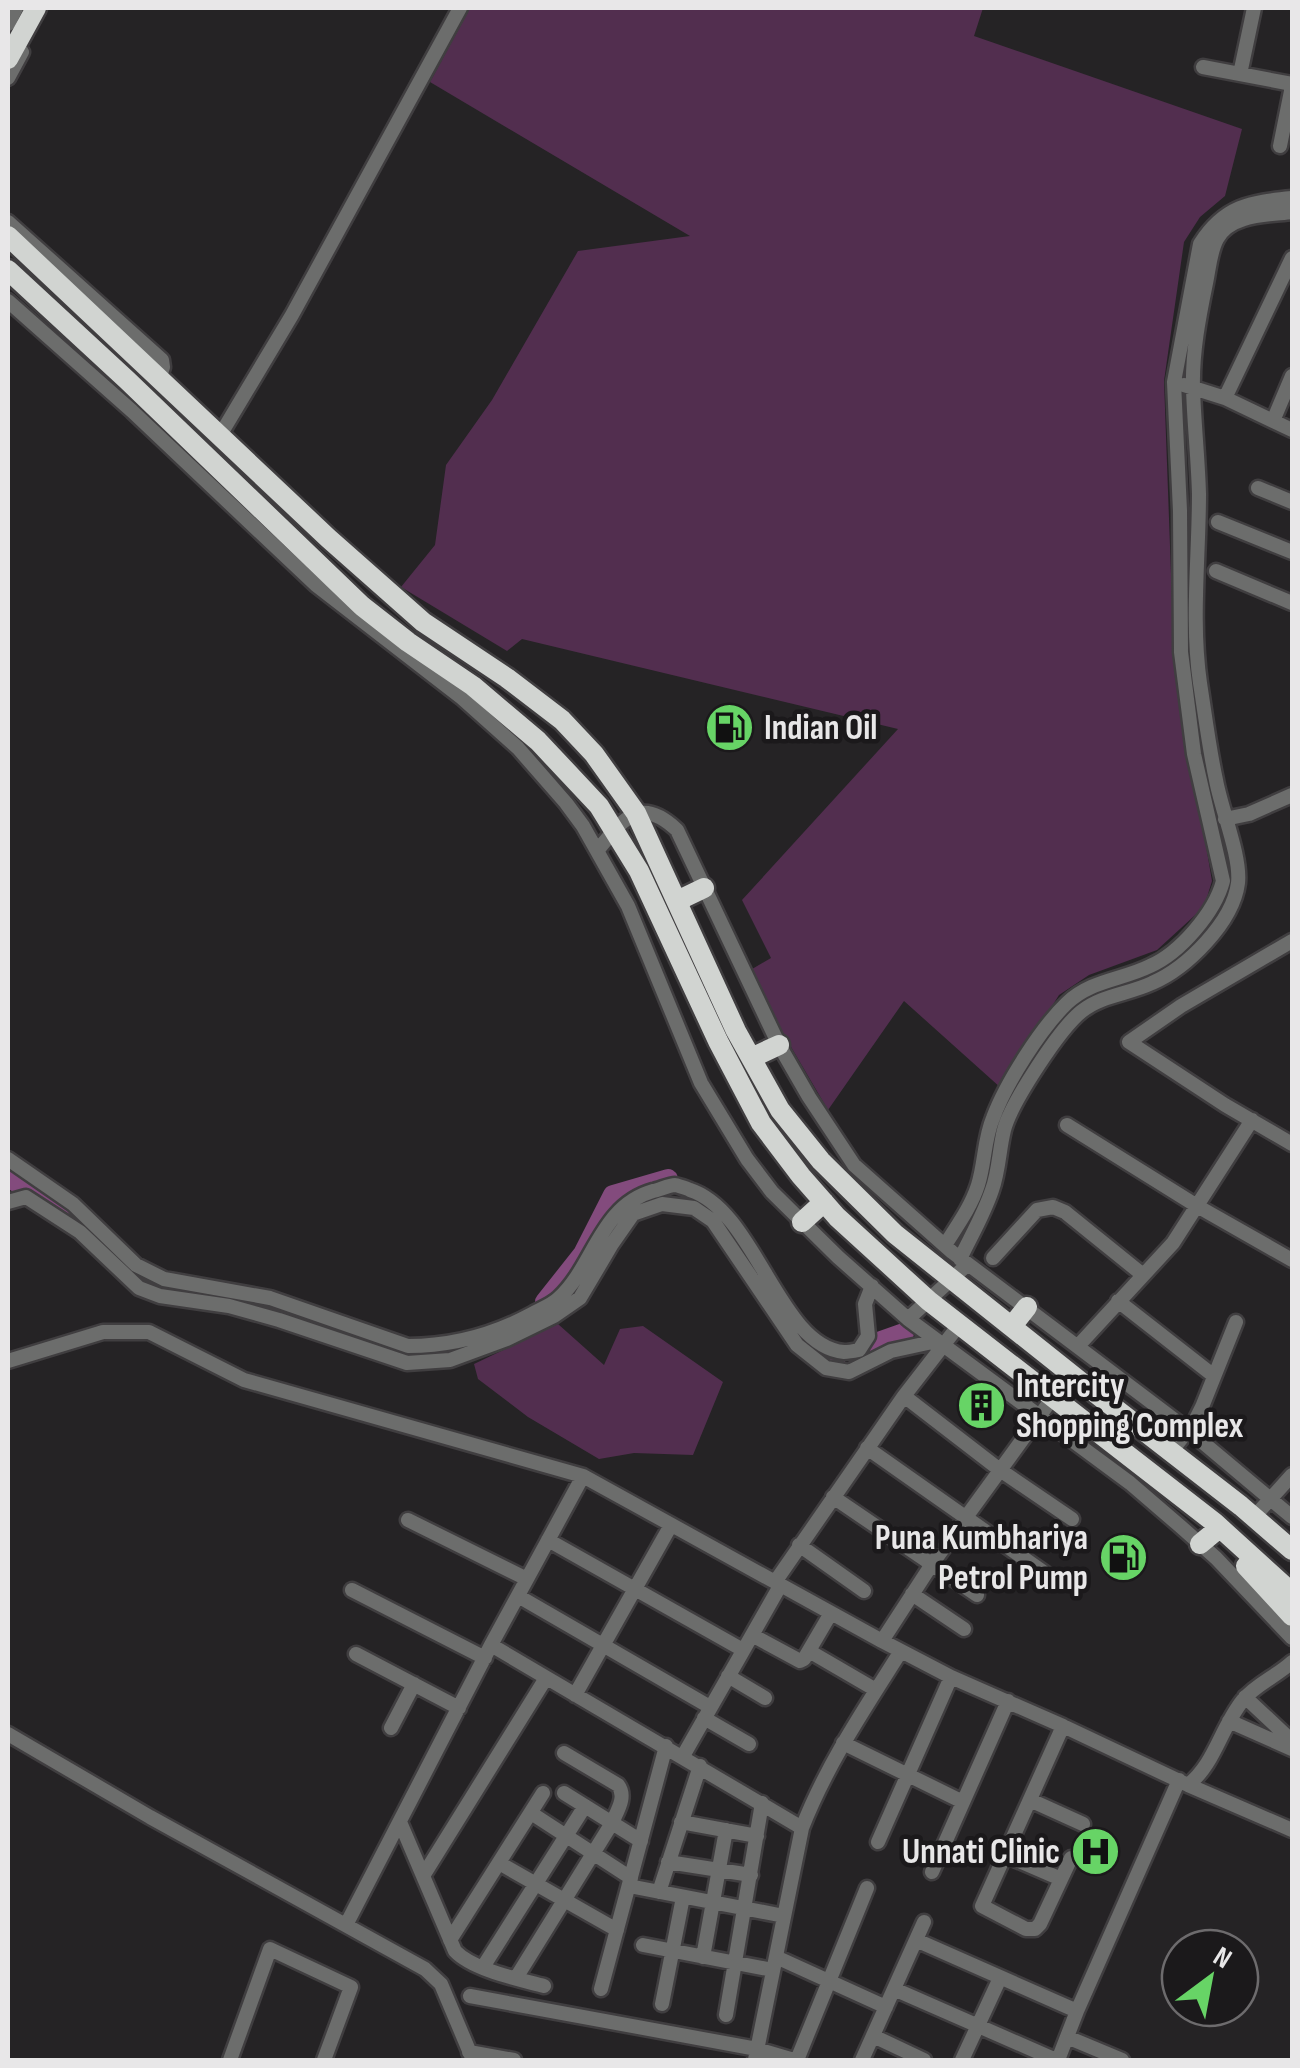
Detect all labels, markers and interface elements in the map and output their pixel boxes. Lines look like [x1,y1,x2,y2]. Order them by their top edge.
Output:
fuel station icon: Indian Oil [703,701,755,753]
place label: Indian Oil [764,707,877,750]
place label: Intercity Shopping Complex [1016,1365,1244,1448]
building icon: Intercity Shopping Complex [955,1379,1007,1431]
place label: Puna Kumbhariya Petrol Pump [875,1517,1088,1600]
fuel station icon: Puna Kumbhariya Petrol Pump [1097,1531,1149,1583]
hospital icon: Unnati Clinic [1069,1825,1121,1877]
place label: Unnati Clinic [902,1831,1060,1874]
north arrow [1160,1928,1260,2028]
text: N [1207,1940,1238,1976]

